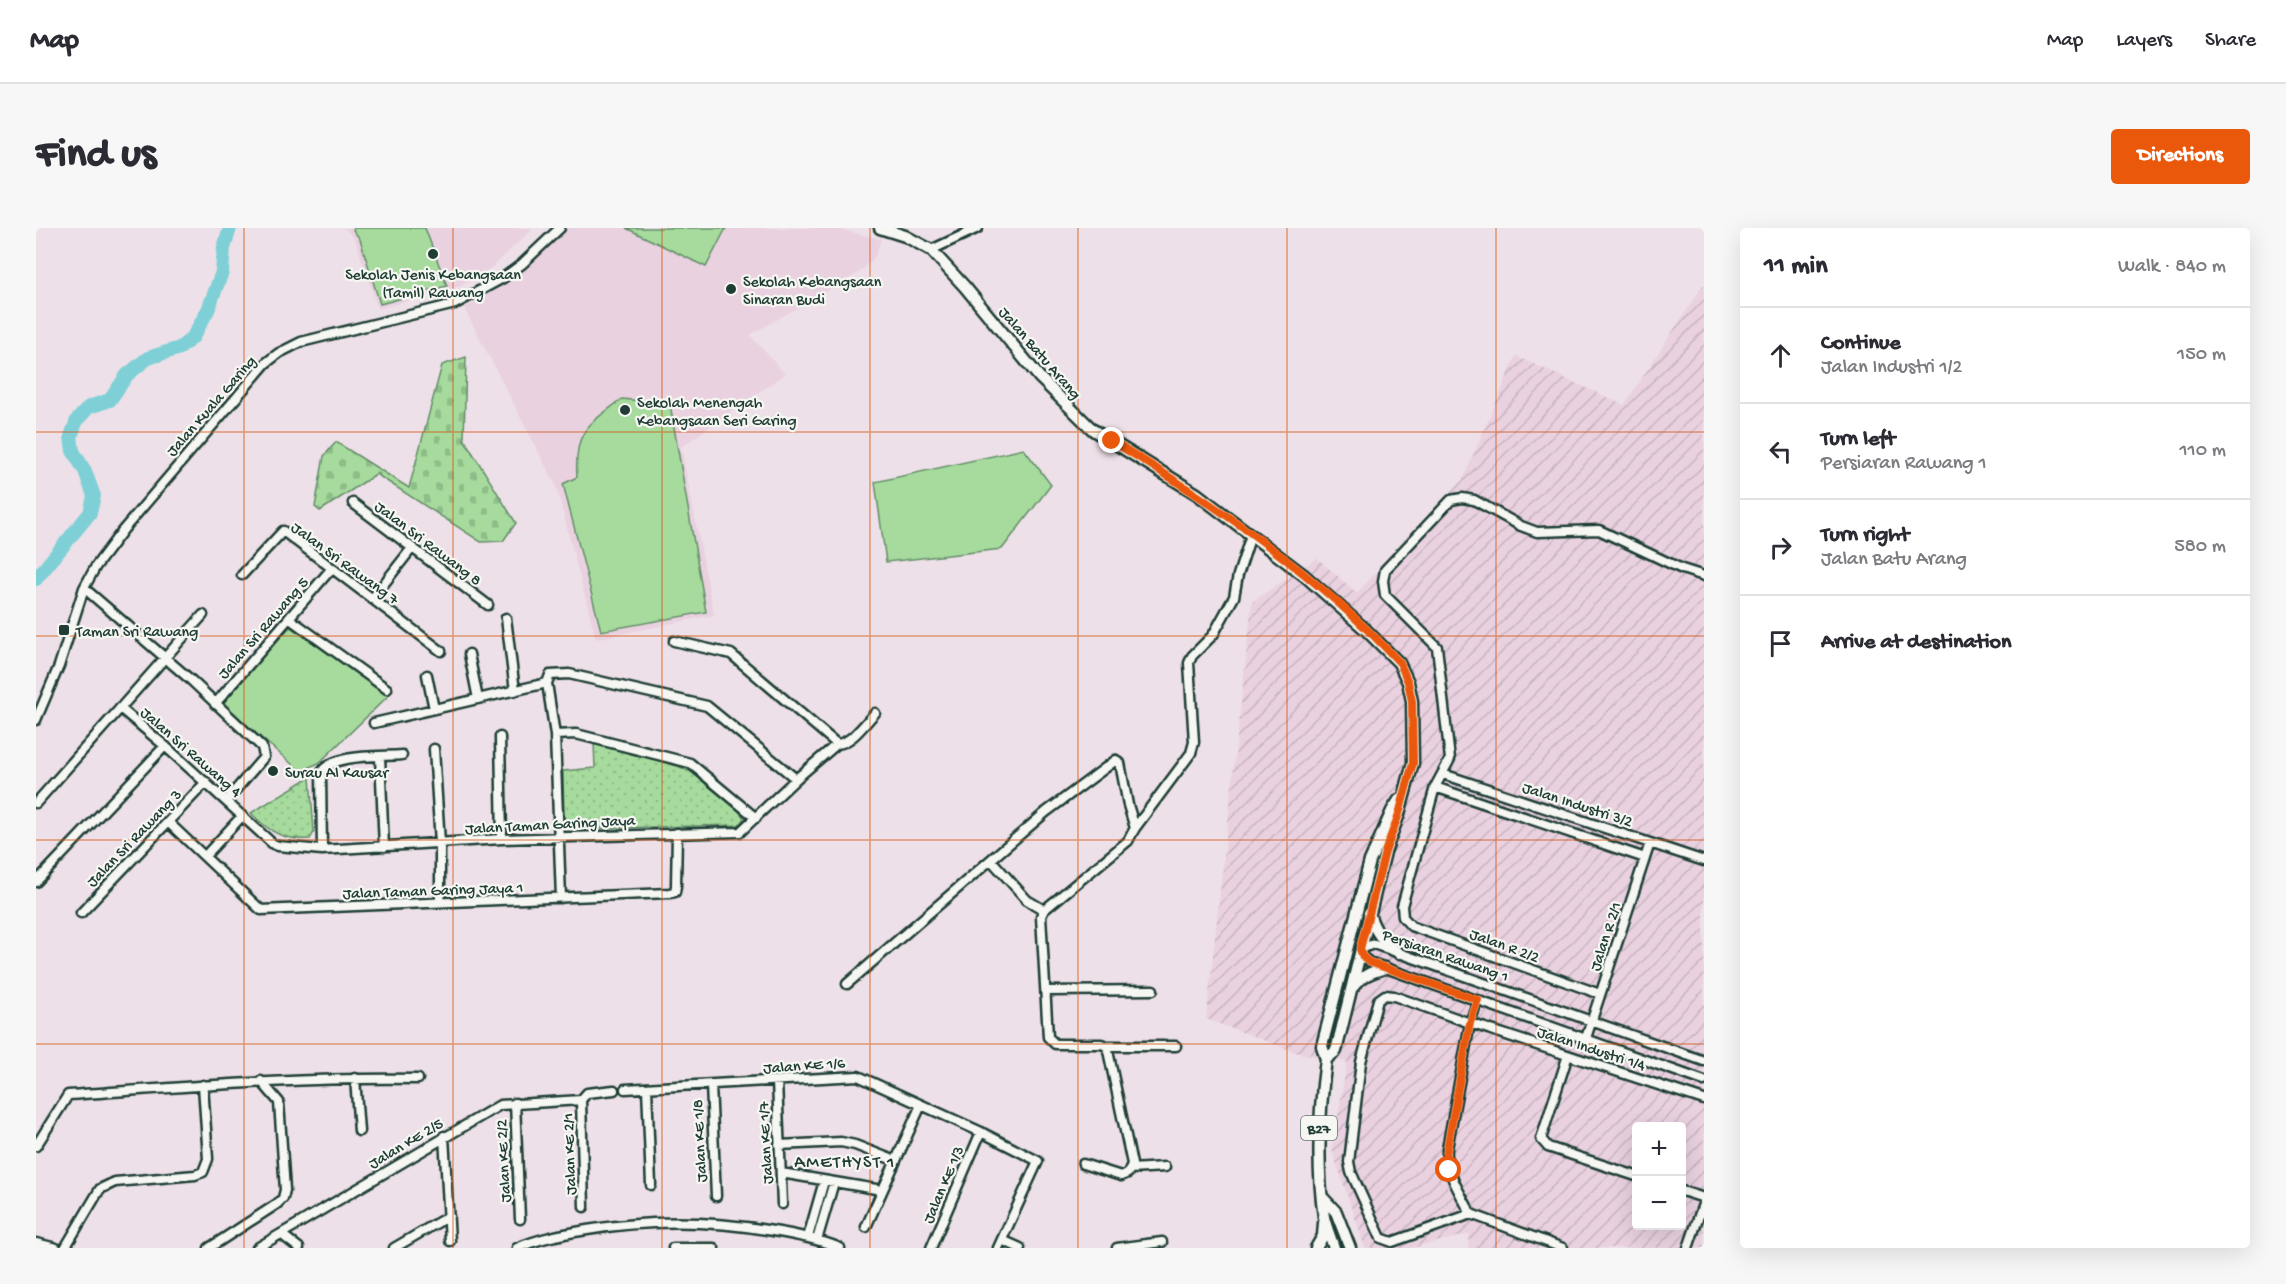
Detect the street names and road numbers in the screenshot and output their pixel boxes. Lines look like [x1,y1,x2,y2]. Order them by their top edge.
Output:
street label: Jalan Batu Arang [993,304,1084,405]
street label: Jalan Kuala Garing [164,353,262,462]
street label: Jalan Sri Rawang 8 [370,498,484,591]
street label: Jalan Sri Rawang 7 [286,519,402,611]
street label: Jalan Sri Rawang 5 [215,574,314,684]
street label: Jalan Sri Rawang 4 [135,704,245,803]
street label: Jalan Industri 3/2 [1519,780,1635,833]
street label: Jalan Sri Rawang 3 [84,786,187,892]
street label: Jalan Taman Garing Jaya [465,812,637,840]
street label: Jalan Taman Garing Jaya 1 [342,880,524,905]
street label: Jalan R 2/1 [1587,900,1627,974]
street label: Persiaran Rawang 1 [1378,926,1511,988]
street label: Jalan R 2/2 [1466,926,1541,969]
street label: Jalan Industri 1/4 [1534,1024,1648,1077]
street label: Jalan KE 1/6 [763,1055,847,1080]
street label: Jalan KE 1/8 [690,1099,713,1183]
street label: Jalan KE 1/7 [756,1101,779,1184]
street label: Jalan KE 2/1 [561,1113,582,1195]
street label: Jalan KE 2/5 [366,1115,448,1175]
road number: B27 [1301,1116,1337,1140]
street label: Jalan KE 2/2 [494,1119,517,1203]
street label: Jalan KE 1/3 [920,1144,970,1227]

